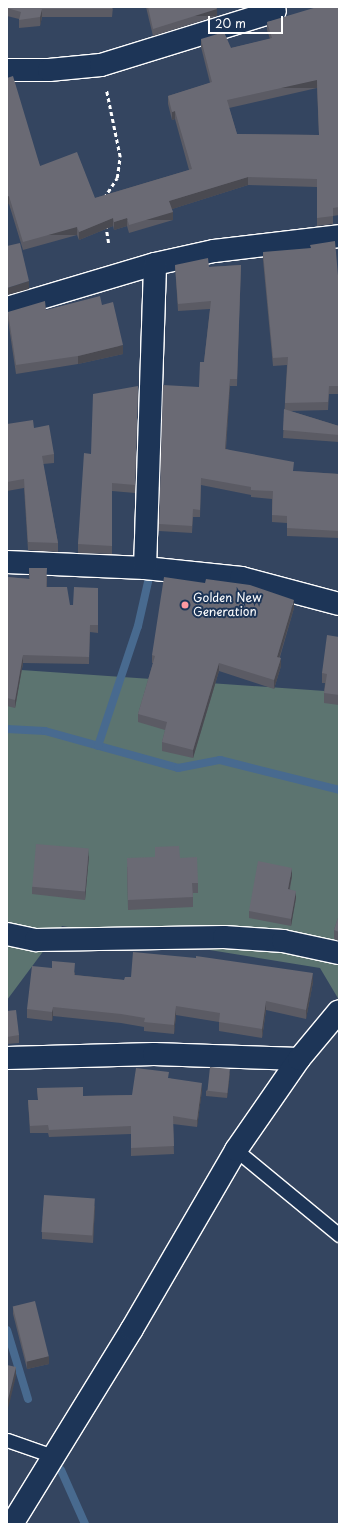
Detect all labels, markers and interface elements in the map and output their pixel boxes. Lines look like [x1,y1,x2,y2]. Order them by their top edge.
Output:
scale bar [210,8,285,34]
text: 20 m [215,14,246,32]
place label: Golden New Generation [193,591,262,619]
marker: Golden New Generation [180,600,190,610]

